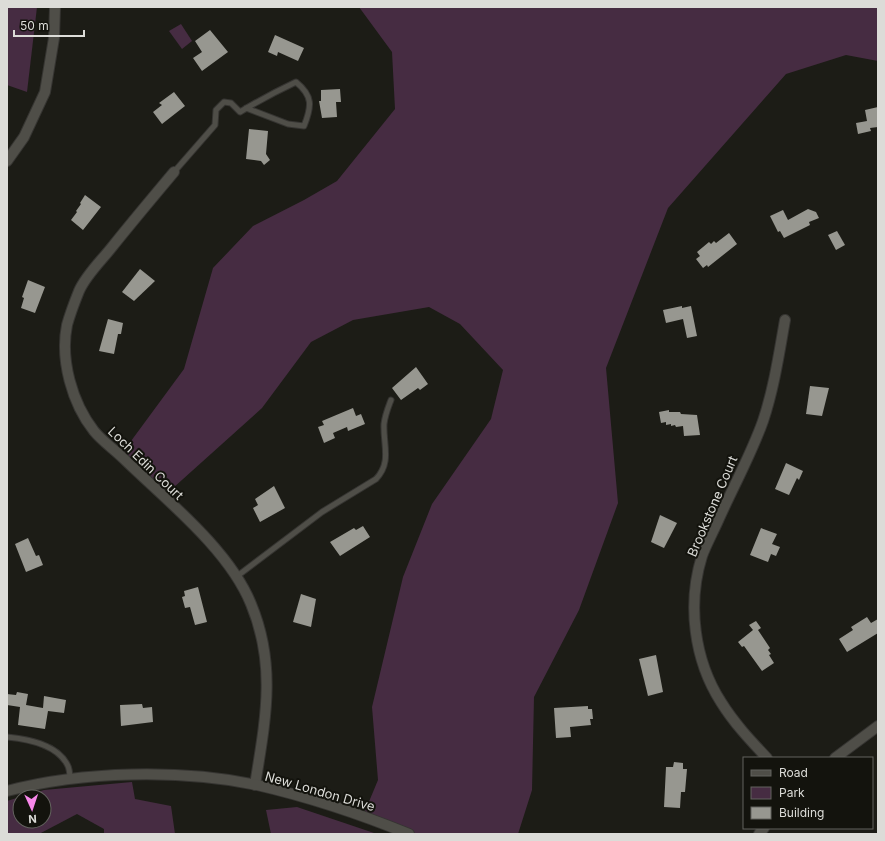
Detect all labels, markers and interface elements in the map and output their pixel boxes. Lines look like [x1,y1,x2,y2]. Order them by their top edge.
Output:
scale bar [14,12,84,38]
text: 50 m [20,18,49,33]
street label: Loch Edin Court [105,423,187,503]
street label: Brookstone Court [684,453,740,559]
legend [743,757,873,829]
text: Road [779,765,808,780]
street label: New London Drive [263,768,377,814]
text: Park [779,785,805,800]
north arrow [12,789,52,829]
text: Building [779,805,824,820]
text: N [28,812,37,826]

